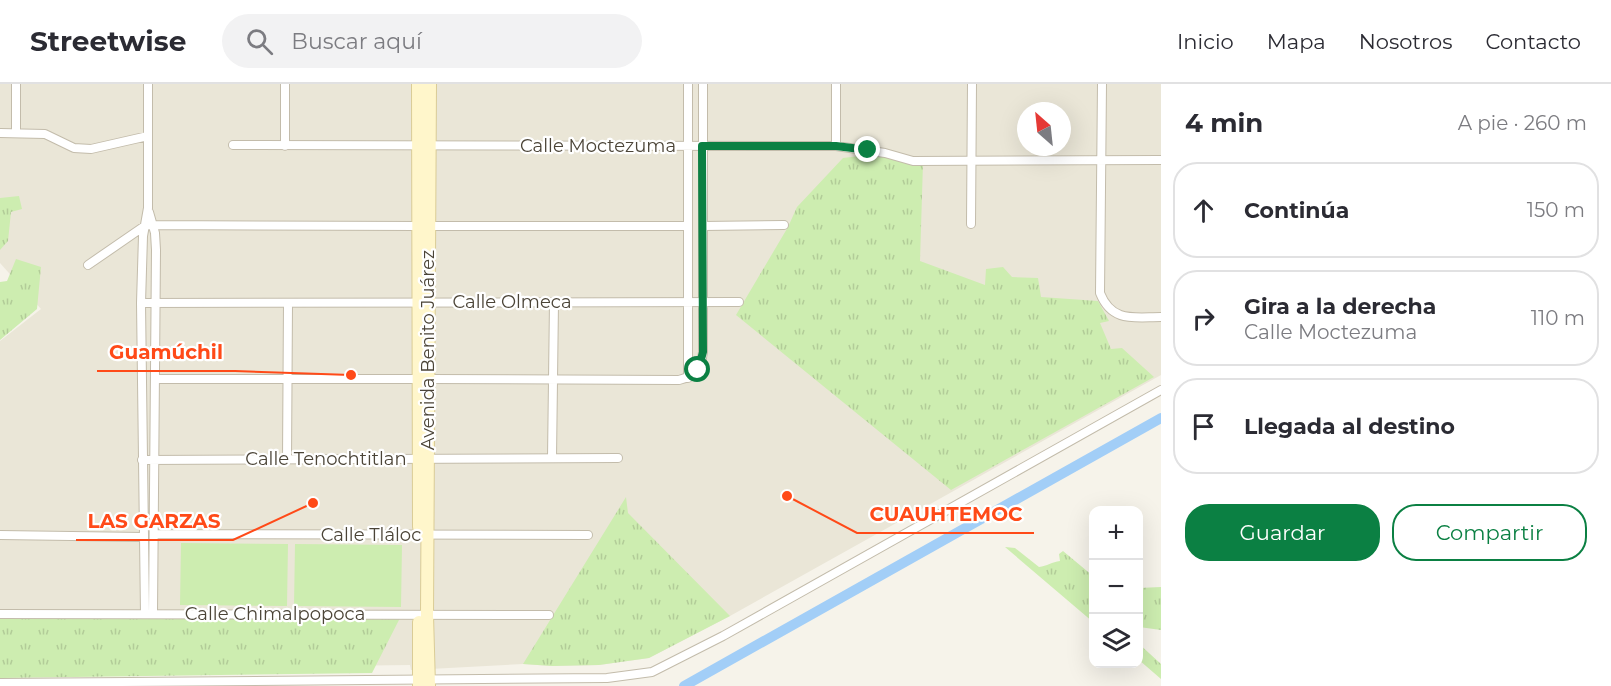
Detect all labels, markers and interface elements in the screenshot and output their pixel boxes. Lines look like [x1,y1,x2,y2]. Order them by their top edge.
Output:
search box [222,14,642,68]
text: Streetwise [30,24,186,58]
icon: search [243,25,276,58]
text: Buscar aquí [291,28,422,55]
text: Inicio [1177,29,1234,54]
text: Mapa [1267,29,1326,54]
text: Nosotros [1359,29,1452,54]
text: Contacto [1485,29,1581,54]
north arrow [1017,102,1071,156]
text: 4 min [1185,107,1263,139]
text: A pie · 260 m [1458,111,1587,135]
street label: Calle Moctezuma [520,135,676,157]
route end [854,136,880,162]
icon: ahead [1187,194,1220,227]
text: Continúa [1244,197,1349,224]
text: 150 m [1527,198,1585,222]
street label: Avenida Benito Juárez [417,250,439,450]
street label: Calle Olmeca [452,291,572,313]
text: Gira a la derecha [1244,293,1436,320]
icon: right [1187,302,1220,335]
text: 110 m [1531,306,1585,330]
text: Calle Moctezuma [1244,320,1417,344]
callout: Guamúchil [97,333,235,371]
text: Guamúchil [109,340,223,364]
route start [684,356,710,382]
icon: arrive [1187,410,1220,443]
text: Llegada al destino [1244,413,1455,440]
street label: Calle Tenochtitlan [245,448,407,470]
callout: CUAUHTEMOC [857,495,1034,533]
callout: LAS GARZAS [76,502,233,540]
text: CUAUHTEMOC [869,502,1023,526]
button: Guardar [1185,504,1380,561]
button: Compartir [1392,504,1587,561]
map controls [1089,506,1143,668]
button: + [1089,506,1143,560]
text: LAS GARZAS [88,509,221,533]
street label: Calle Tláloc [321,524,421,546]
button: − [1089,560,1143,614]
street label: Calle Chimalpopoca [185,603,365,625]
button: layers [1089,614,1143,668]

